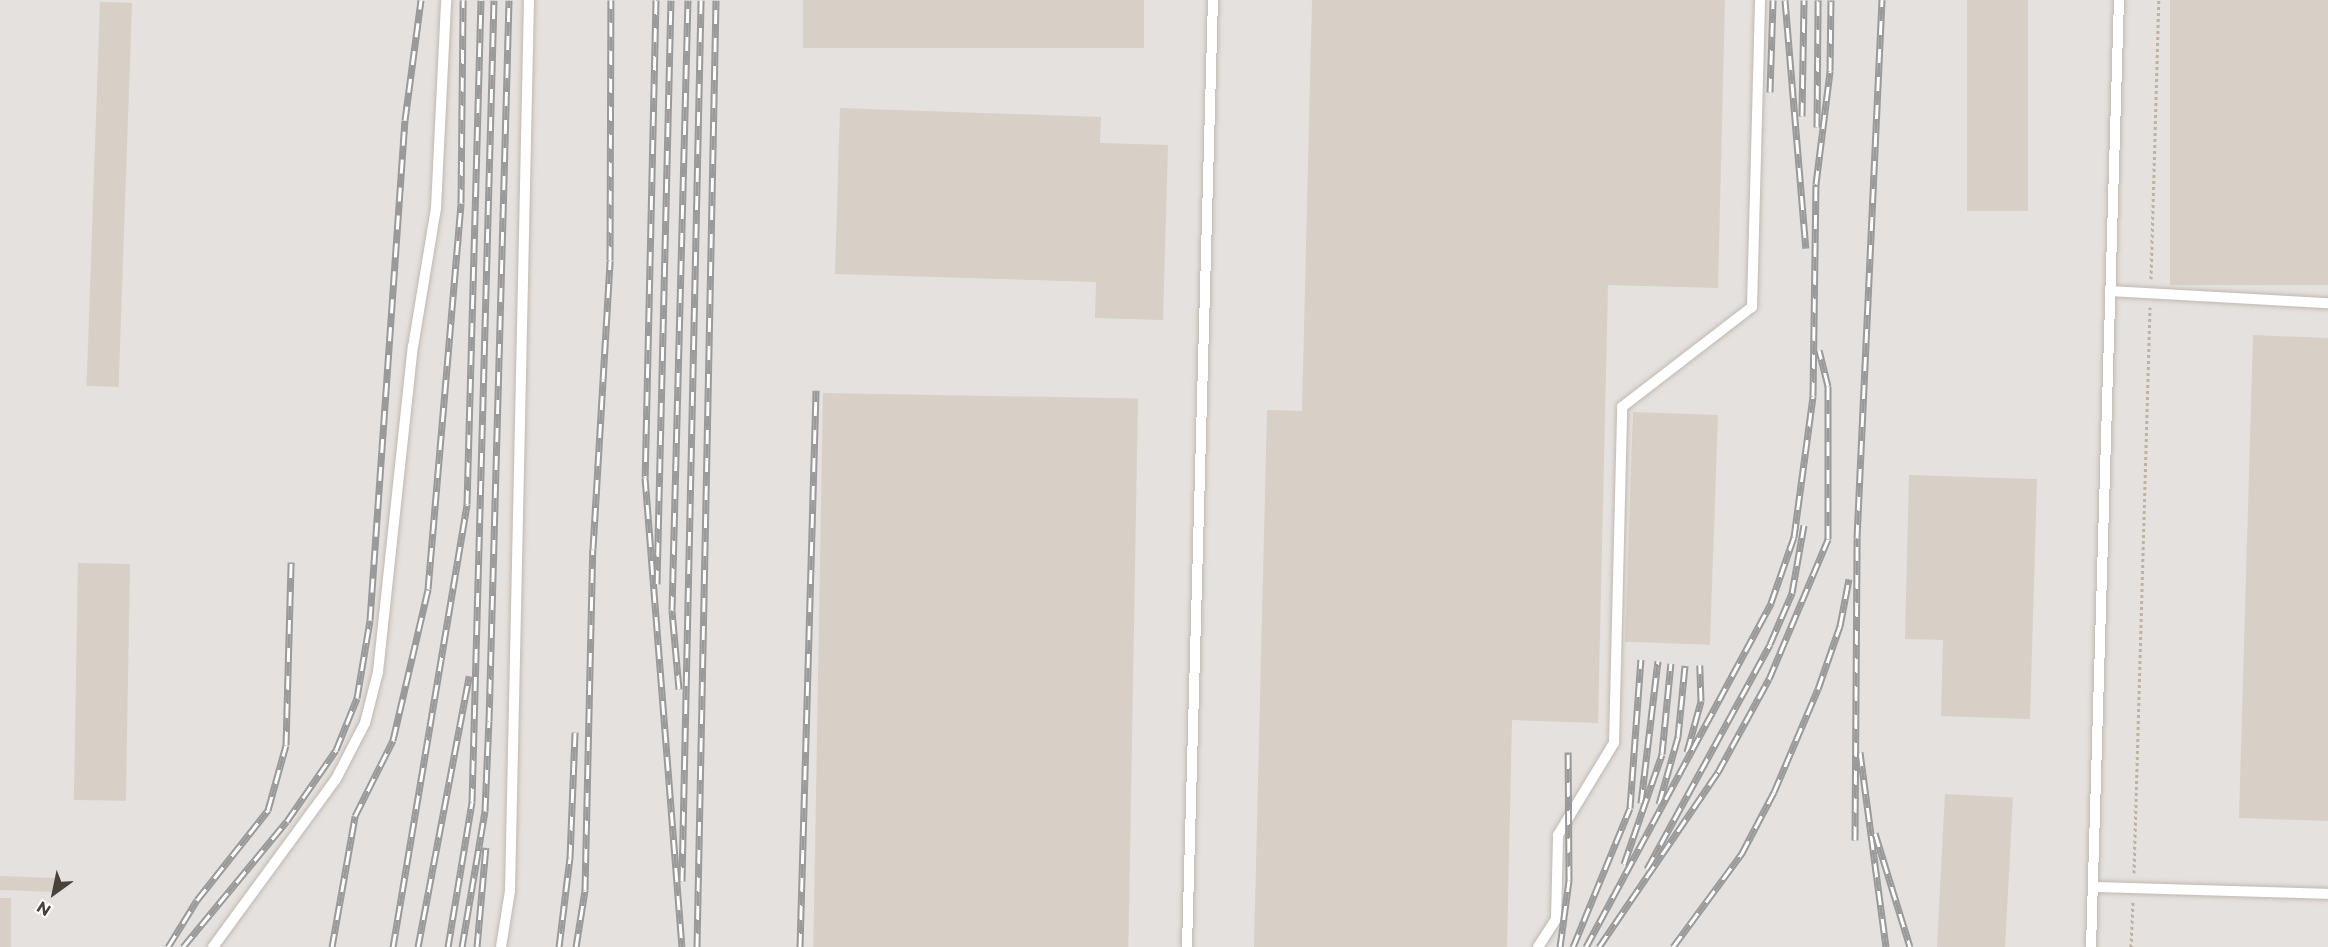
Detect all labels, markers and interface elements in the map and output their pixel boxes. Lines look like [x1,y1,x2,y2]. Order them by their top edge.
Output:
north arrow [24,863,84,923]
text: N [33,897,55,920]

